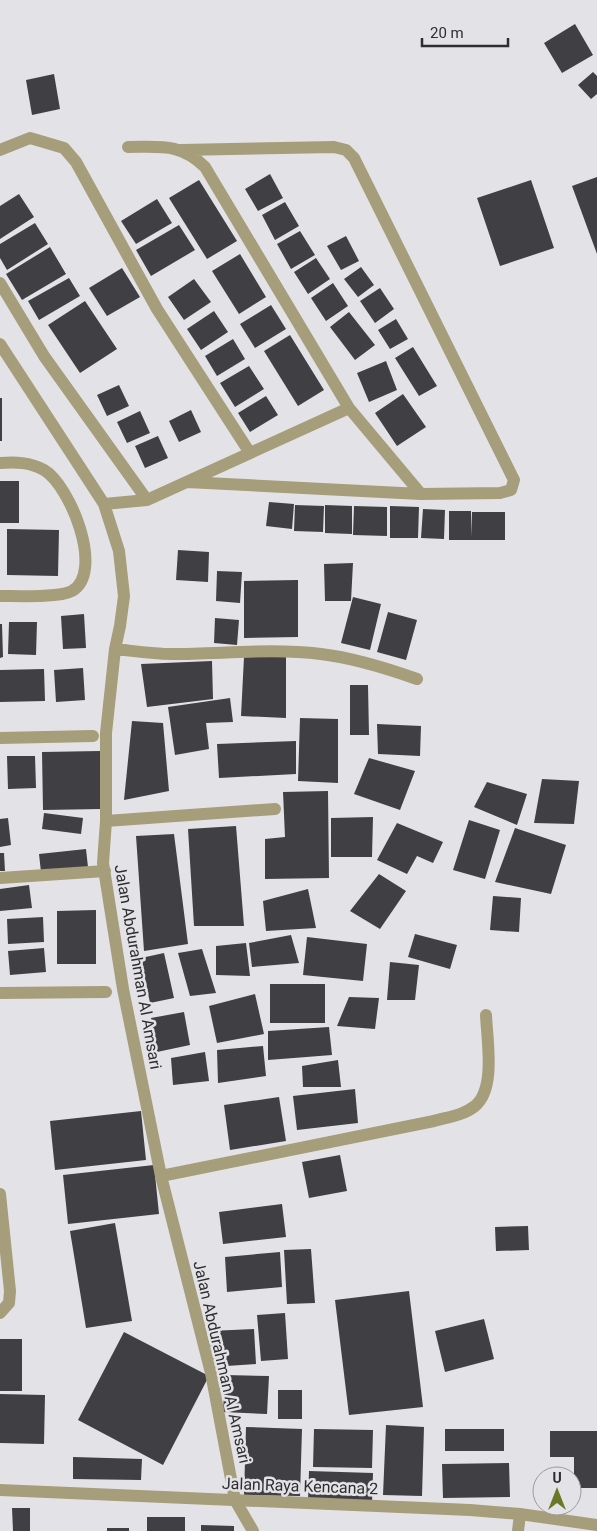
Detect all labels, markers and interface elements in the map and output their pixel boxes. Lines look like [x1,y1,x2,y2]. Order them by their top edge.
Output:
scale bar [422,15,508,47]
text: 20 m [430,24,464,42]
street label: Jalan Abdurahman Al Amsari [111,863,165,1071]
street label: Jalan Abdurahman Al Amsari [189,1259,255,1465]
north arrow [532,1466,582,1516]
text: U [552,1470,562,1486]
street label: Jalan Raya Kencana 2 [222,1474,378,1498]

